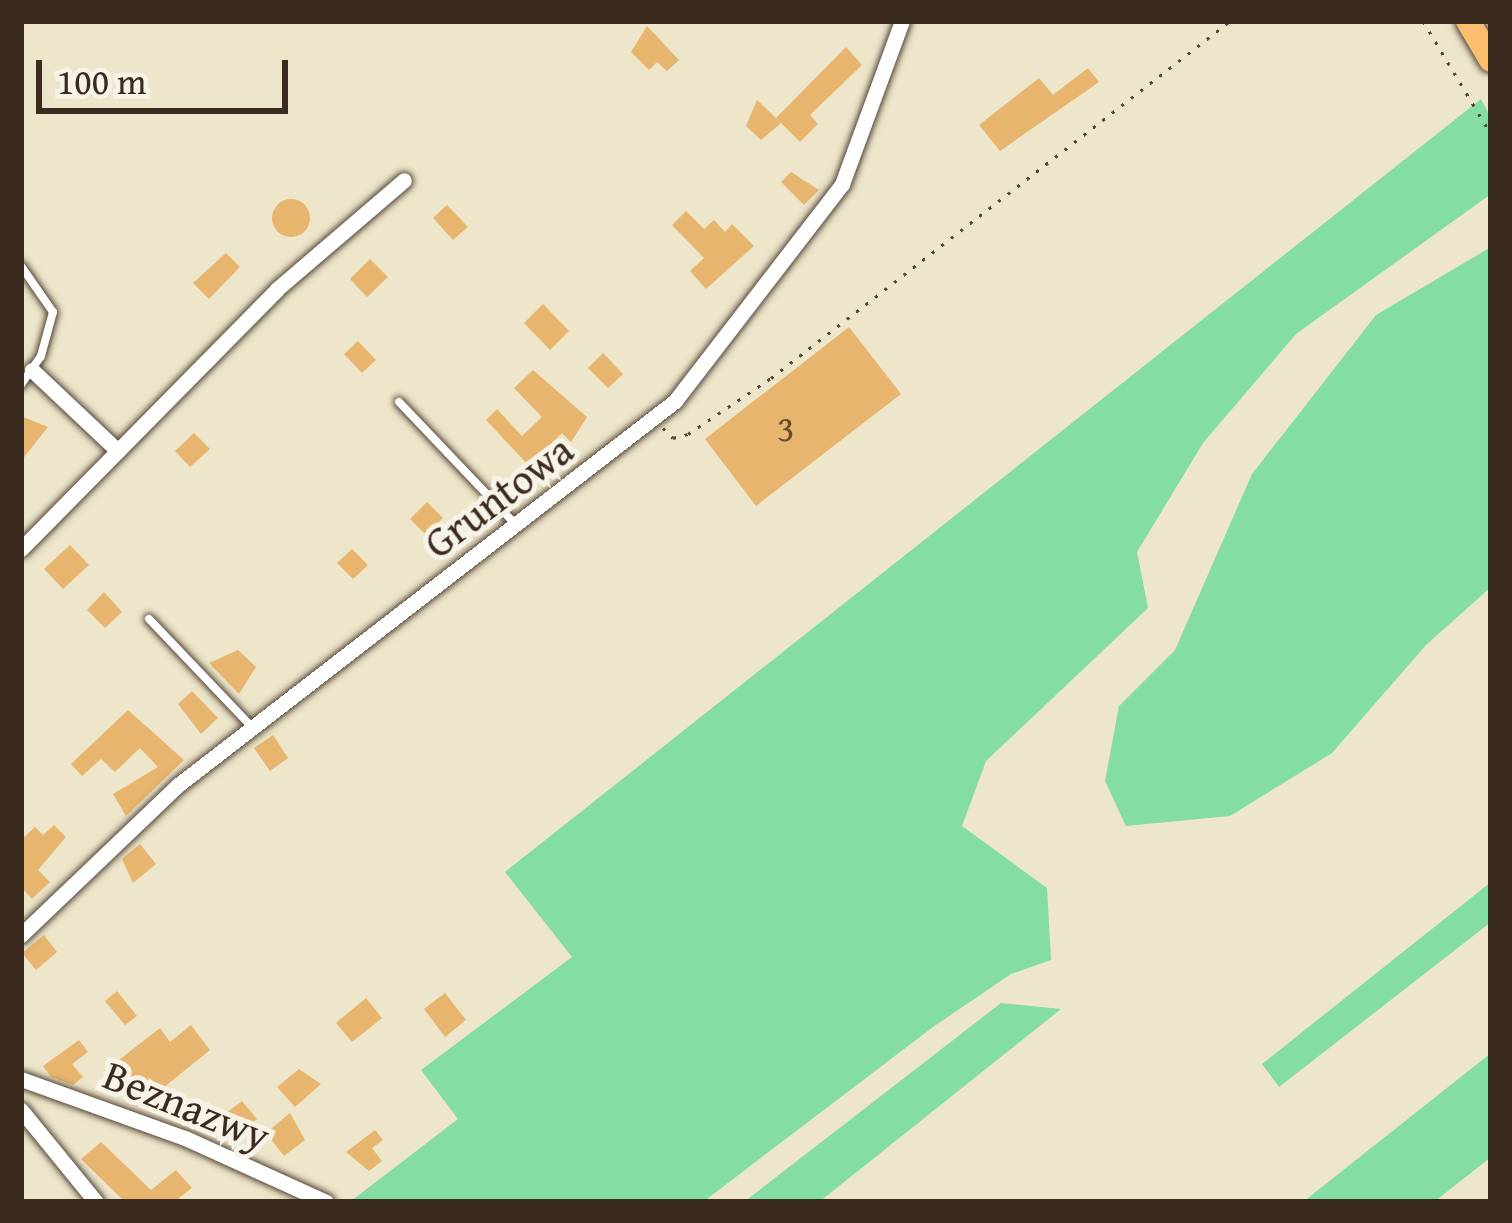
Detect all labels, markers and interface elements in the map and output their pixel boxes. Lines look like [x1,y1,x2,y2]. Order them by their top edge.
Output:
scale bar [42,36,294,110]
text: 100 m [57,54,146,107]
house number: 3 [777,406,795,450]
street label: Gruntowa [414,424,582,568]
street label: Beznazwy [97,1049,277,1161]

